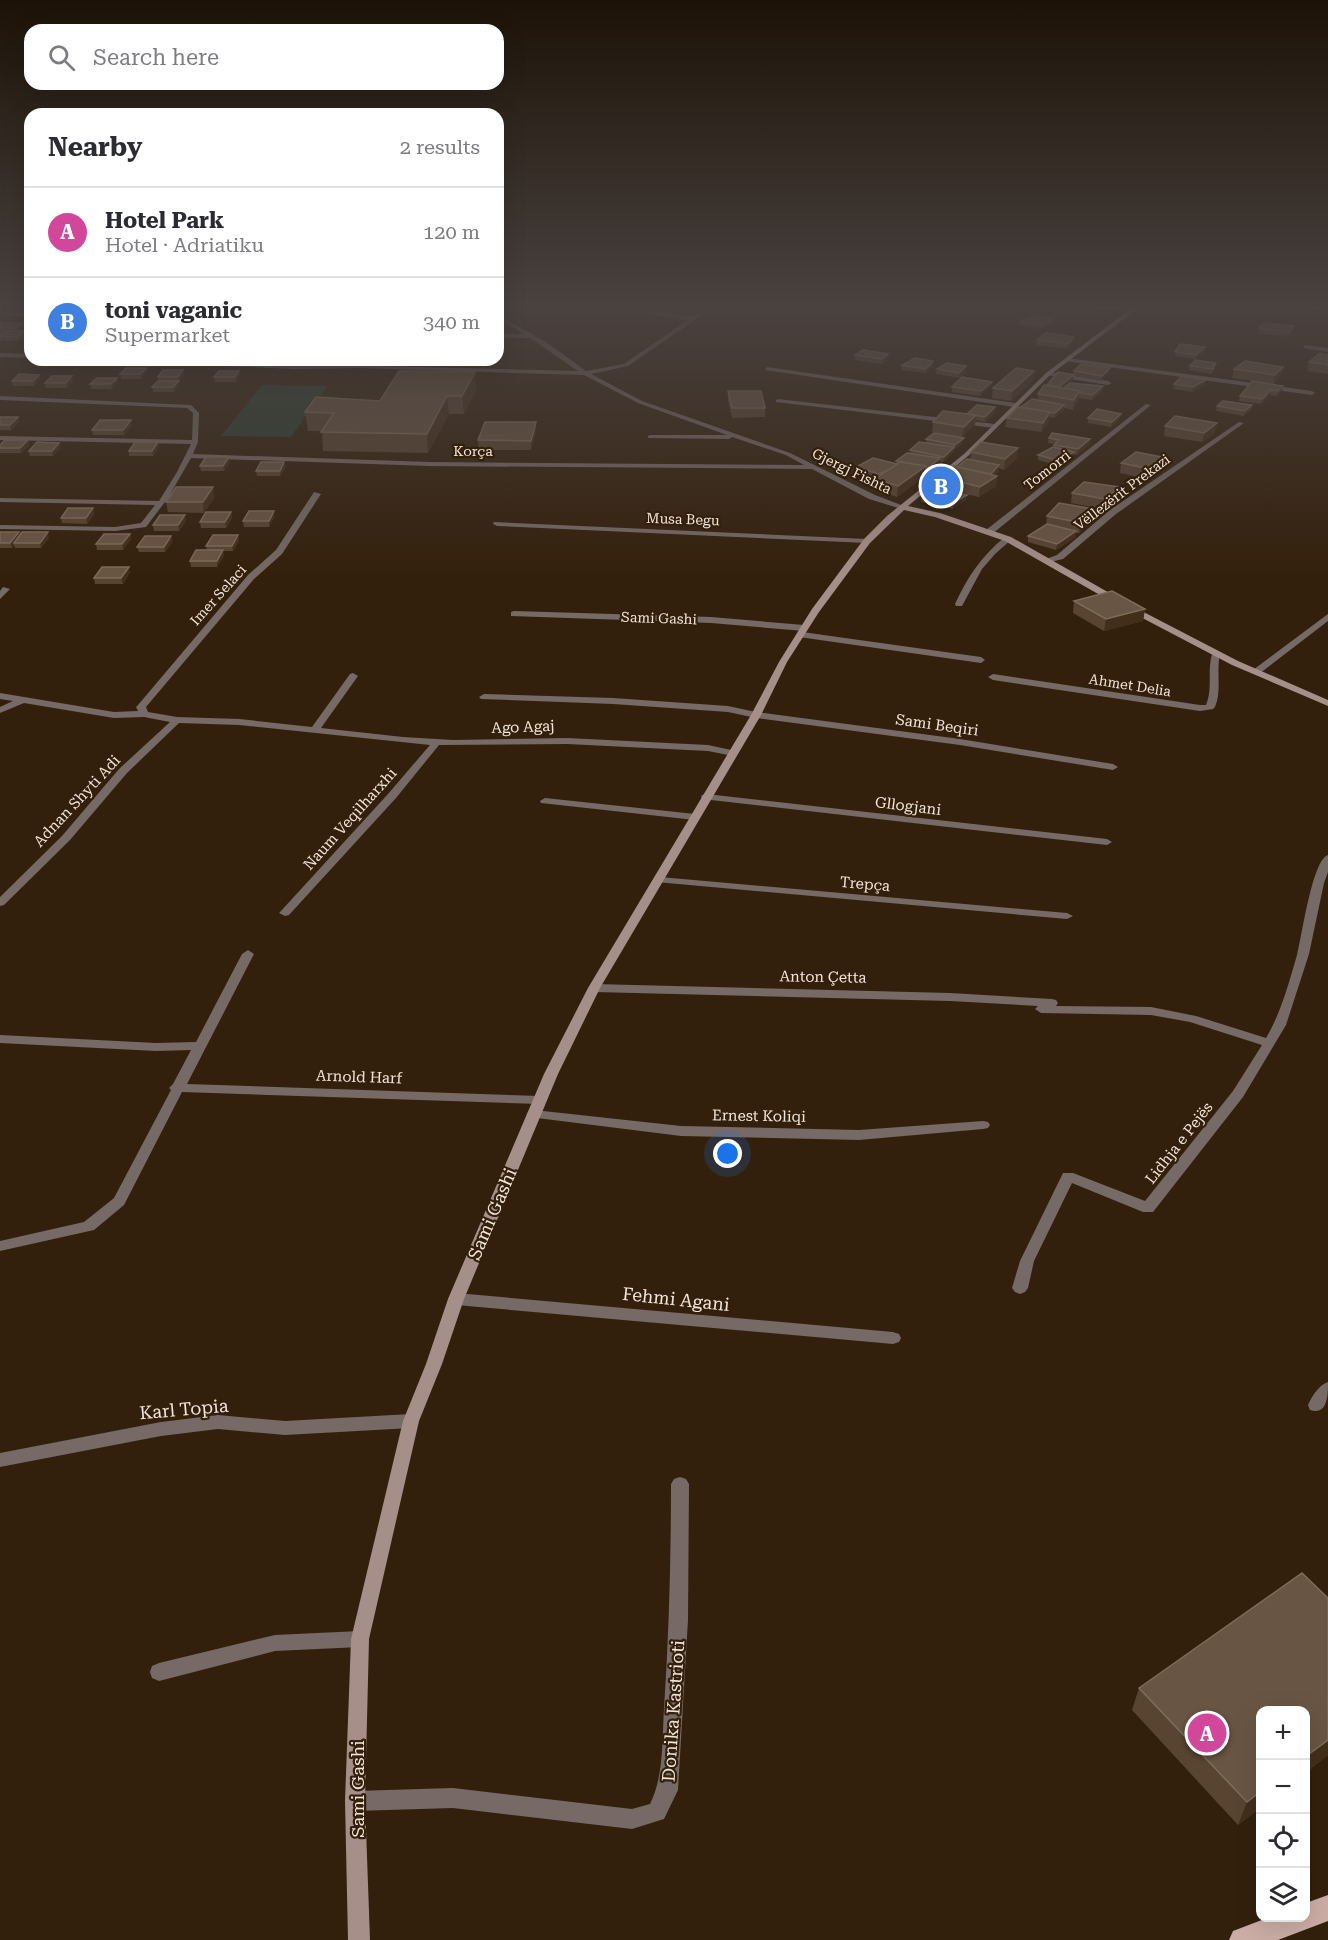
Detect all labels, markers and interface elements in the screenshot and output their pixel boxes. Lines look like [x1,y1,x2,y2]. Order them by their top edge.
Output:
search box [24,24,504,90]
icon: search [45,41,78,74]
text: Search here [93,45,219,70]
text: Nearby [48,132,142,162]
text: 2 results [400,135,480,159]
text: Hotel Park [105,208,224,233]
text: A [60,220,75,244]
text: 120 m [423,220,480,244]
text: Hotel · Adriatiku [105,233,264,257]
text: toni vaganic [105,298,242,323]
text: B [60,310,75,334]
text: 340 m [423,310,480,334]
text: Supermarket [105,323,230,347]
street label: Korça [453,443,493,459]
street label: Gjergj Fishta [810,445,895,497]
street label: Tomorri [1021,447,1074,493]
street label: Vëllezërit Prekazi [1071,451,1173,533]
pin: B [922,464,960,508]
street label: Musa Begu [646,510,720,528]
street label: Imer Selaci [187,561,250,628]
street label: Sami Gashi [621,609,698,627]
street label: Ahmet Delia [1088,671,1173,699]
street label: Sami Beqiri [894,710,980,740]
street label: Ago Agaj [491,717,555,737]
street label: Adnan Shyti Adi [30,751,124,851]
street label: Naum Veqilharxhi [300,764,401,874]
street label: Gllogjani [874,793,942,819]
street label: Trepça [839,873,891,895]
street label: Anton Çetta [779,967,867,987]
street label: Arnold Harf [316,1067,403,1088]
street label: Lidhja e Pejës [1141,1098,1217,1188]
street label: Ernest Koliqi [712,1106,806,1126]
your location [713,1139,742,1168]
street label: Sami Gashi [463,1165,521,1263]
street label: Fehmi Agani [621,1283,731,1315]
street label: Karl Topia [139,1395,230,1423]
street label: Donika Kastrioti [658,1639,688,1783]
map controls [1256,1706,1310,1922]
button: + [1256,1706,1310,1760]
pin: A [1188,1710,1226,1756]
street label: Sami Gashi [347,1740,368,1838]
button: − [1256,1760,1310,1814]
button: locate [1256,1814,1310,1868]
button: layers [1256,1868,1310,1922]

